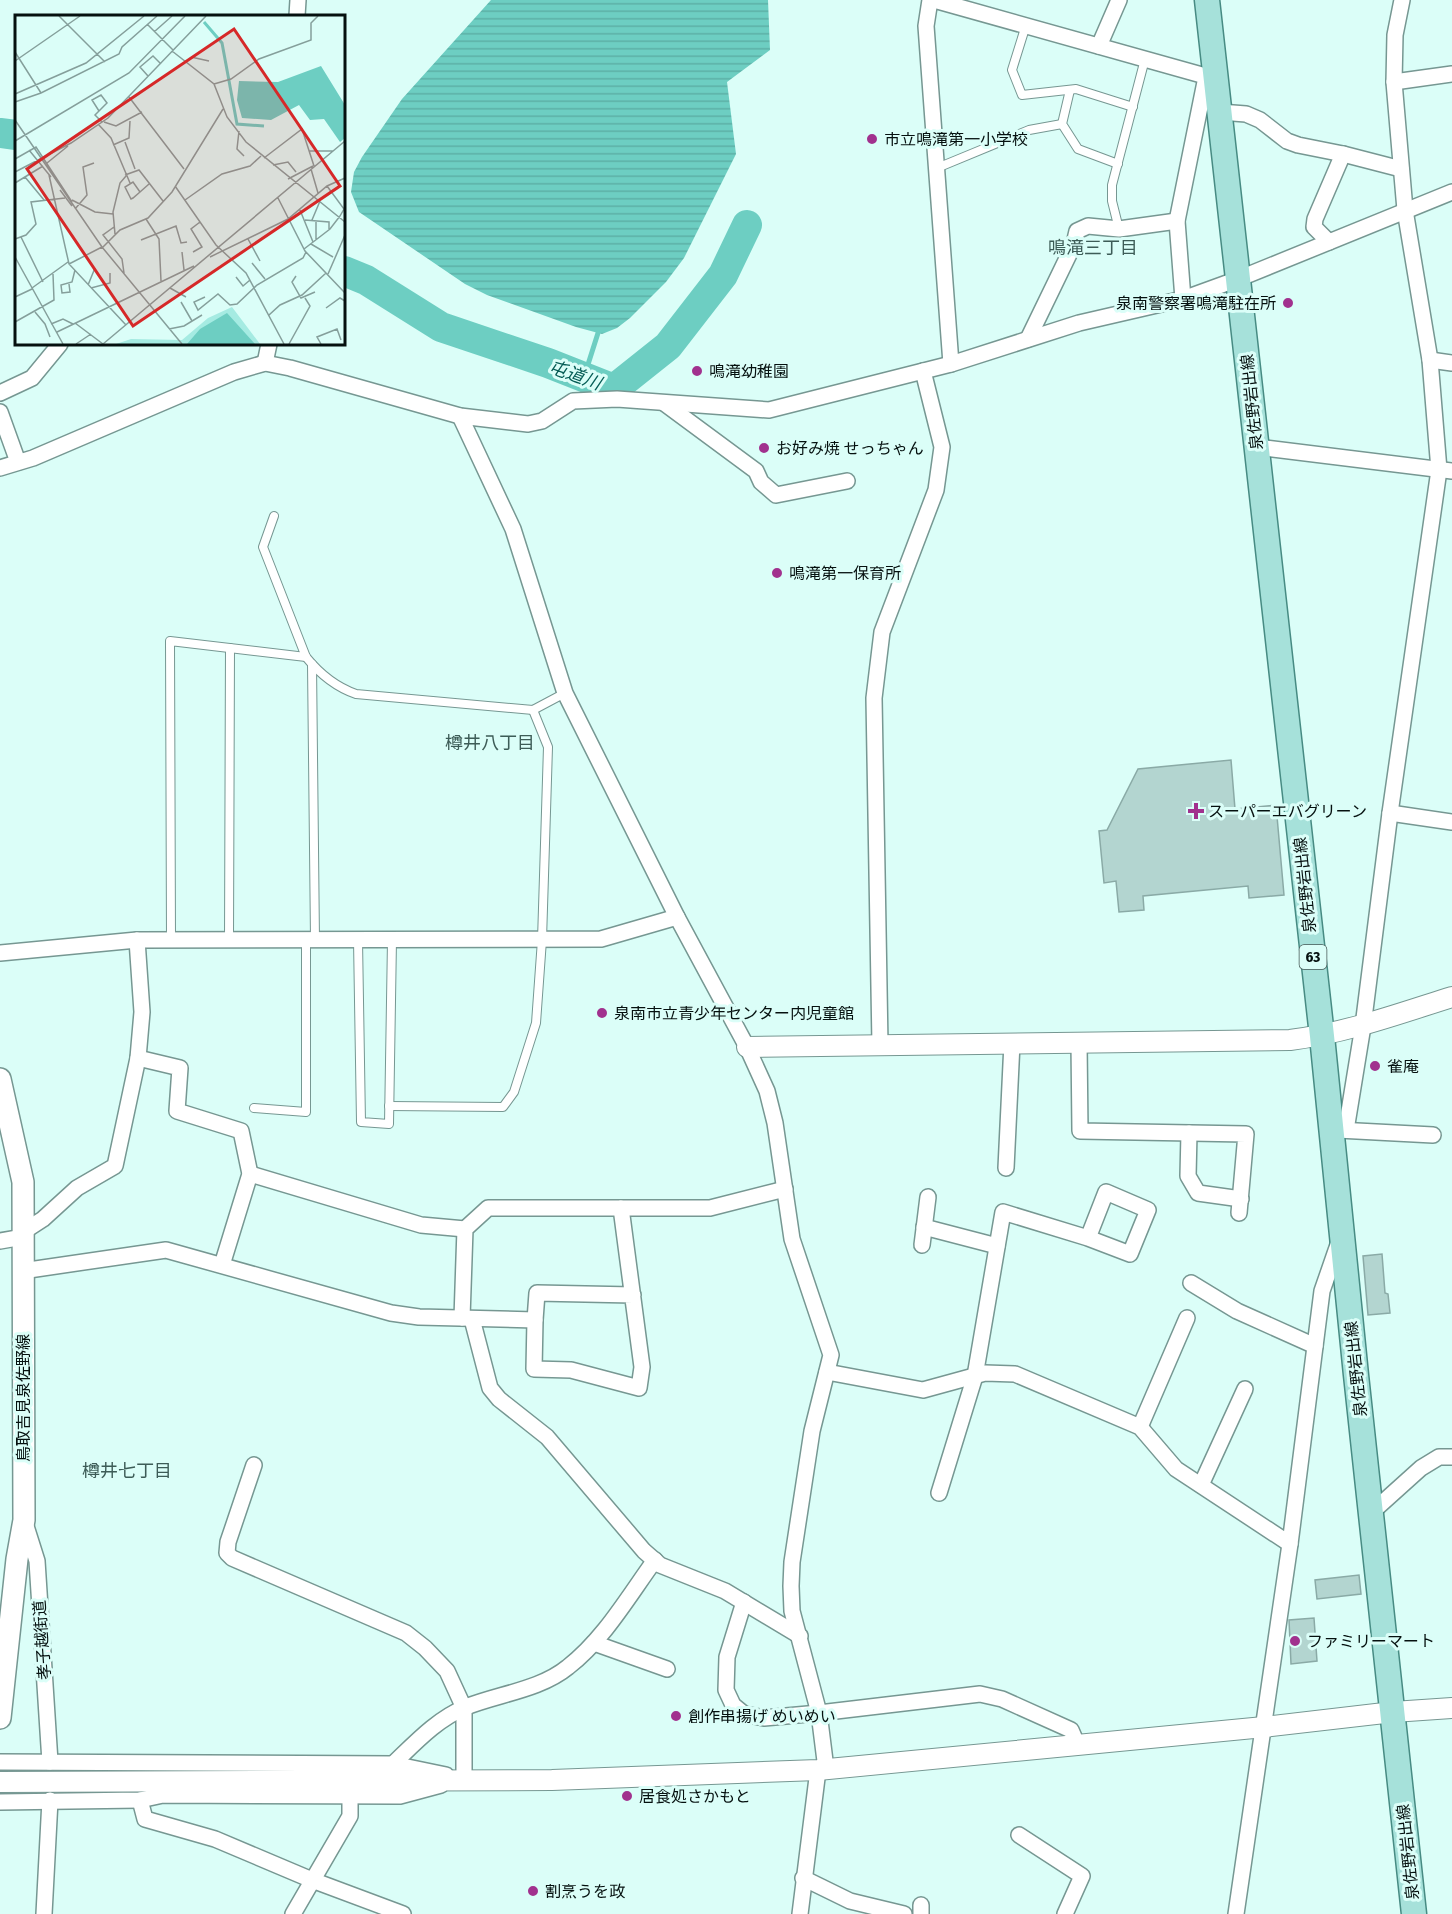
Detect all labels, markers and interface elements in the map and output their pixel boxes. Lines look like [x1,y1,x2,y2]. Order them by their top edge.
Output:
inset map [15,15,345,345]
place label: 市立鳴滝第一小学校 [884,130,1028,149]
marker: 市立鳴滝第一小学校 [865,132,879,146]
district label: 鳴滝三丁目 [1048,237,1138,259]
place label: 泉南警察署鳴滝駐在所 [1116,294,1276,313]
marker: 泉南警察署鳴滝駐在所 [1281,296,1295,310]
street label: 泉佐野岩出線 [1238,353,1266,451]
water label: 屯道川 [546,355,606,395]
place label: 鳴滝幼稚園 [709,362,789,381]
marker: 鳴滝幼稚園 [690,364,704,378]
place label: お好み焼 せっちゃん [776,439,924,458]
marker: お好み焼 せっちゃん [757,441,771,455]
place label: 鳴滝第一保育所 [789,564,901,583]
marker: 鳴滝第一保育所 [770,566,784,580]
district label: 樽井八丁目 [445,732,535,754]
place label: スーパーエバグリーン [1208,802,1367,821]
marker: スーパーエバグリーン [1189,804,1203,818]
street label: 泉佐野岩出線 [1291,836,1319,934]
road number: 63 [1300,945,1326,969]
place label: 泉南市立青少年センター内児童館 [614,1004,854,1023]
marker: 泉南市立青少年センター内児童館 [595,1006,609,1020]
place label: 雀庵 [1387,1057,1419,1076]
marker: 雀庵 [1368,1059,1382,1073]
street label: 泉佐野岩出線 [1342,1320,1370,1418]
street label: 鳥取吉見泉佐野線 [14,1334,33,1462]
district label: 樽井七丁目 [82,1460,172,1482]
street label: 孝子越街道 [30,1599,54,1681]
place label: ファミリーマート [1307,1632,1435,1651]
marker: ファミリーマート [1288,1634,1302,1648]
place label: 創作串揚げ めいめい [688,1707,836,1726]
marker: 創作串揚げ めいめい [669,1709,683,1723]
place label: 居食処さかもと [639,1787,751,1806]
marker: 居食処さかもと [620,1789,634,1803]
street label: 泉佐野岩出線 [1394,1803,1422,1901]
place label: 割烹うを政 [545,1882,625,1901]
marker: 割烹うを政 [526,1884,540,1898]

